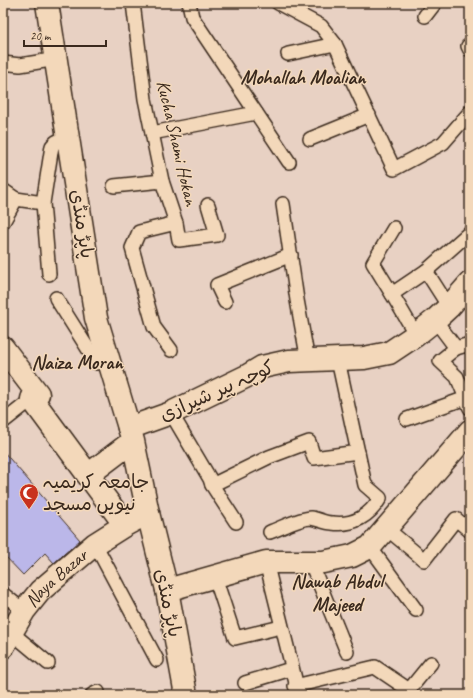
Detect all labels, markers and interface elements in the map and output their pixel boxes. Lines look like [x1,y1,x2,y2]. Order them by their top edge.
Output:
scale bar [24,22,106,48]
text: 20 m [30,28,52,44]
district label: Mohallah Moalian [241,65,367,90]
street label: Kucha Shami Hokan [151,78,203,210]
street label: پاپڑ منڈی [65,188,99,260]
district label: Naiza Moran [31,350,124,375]
street label: کوچہ پیر شیرازی [156,355,278,427]
place label: جامعہ کریمیہ نیویں مسجد [43,470,149,516]
mosque icon: جامعہ کریمیہ نیویں مسجد [18,482,40,510]
street label: Naya Bazar [20,542,94,612]
street label: پاپڑ منڈی [149,566,187,640]
district label: Nawab Abdul Majeed [291,569,386,617]

